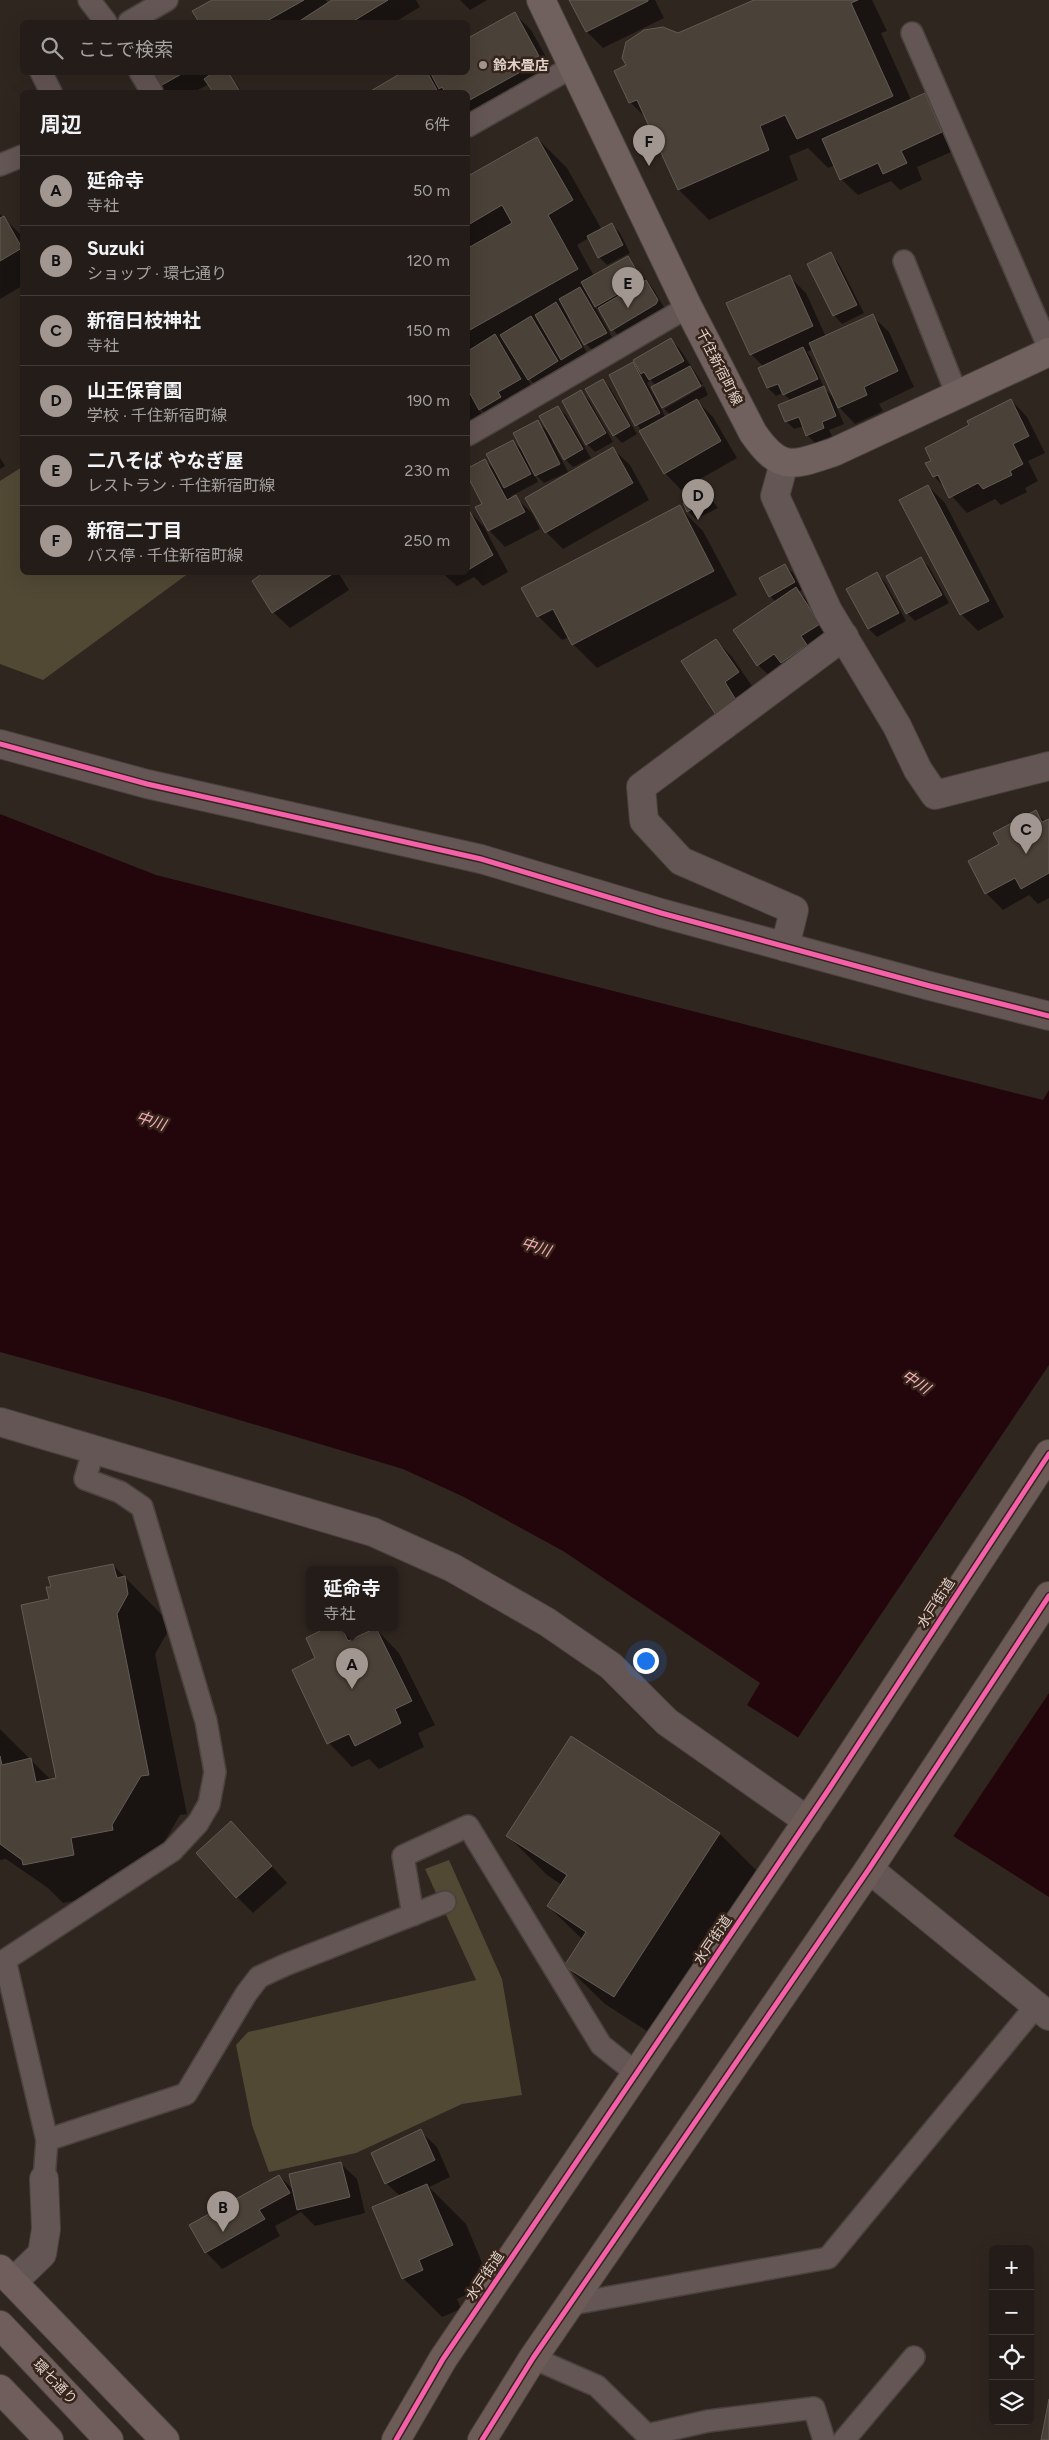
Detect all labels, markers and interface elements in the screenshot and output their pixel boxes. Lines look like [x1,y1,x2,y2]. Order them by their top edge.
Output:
search box [20,20,470,75]
icon: search [38,34,66,62]
text: ここで検索 [78,38,173,61]
place label: 鈴木畳店 [493,57,549,74]
marker: 鈴木畳店 [477,59,489,71]
text: 周辺 [40,112,82,137]
text: 6件 [425,115,450,134]
pin: F [633,125,665,166]
text: 延命寺 [87,169,144,192]
text: A [50,181,62,200]
text: 50 m [413,181,450,200]
text: 寺社 [87,196,119,215]
text: Suzuki [87,237,144,260]
text: B [51,251,61,270]
text: 120 m [407,251,450,270]
text: ショップ · 環七通り [87,264,227,283]
pin: E [612,267,644,308]
text: 新宿日枝神社 [87,309,201,332]
text: C [50,321,62,340]
text: 150 m [406,321,450,340]
street label: 千住新宿町線 [692,326,746,408]
text: 寺社 [87,336,119,355]
text: 山王保育園 [87,379,182,402]
text: D [50,391,62,410]
text: 190 m [407,391,450,410]
text: 学校 · 千住新宿町線 [87,406,227,425]
text: 二八そば やなぎ屋 [87,449,244,472]
text: E [51,461,61,480]
text: 230 m [405,461,450,480]
text: レストラン · 千住新宿町線 [87,476,275,495]
pin: D [682,479,714,520]
text: 新宿二丁目 [87,519,182,542]
text: F [52,531,60,550]
text: 250 m [404,531,450,550]
text: バス停 · 千住新宿町線 [87,546,243,565]
pin: C [1010,813,1042,854]
water label: 中川 [134,1108,170,1135]
water label: 中川 [519,1234,555,1261]
water label: 中川 [899,1366,935,1399]
popup [306,1566,398,1631]
street label: 水戸街道 [914,1575,958,1631]
text: 延命寺 [323,1577,381,1600]
text: 寺社 [323,1604,356,1623]
pin: A [336,1648,368,1689]
your location [633,1648,659,1674]
street label: 水戸街道 [690,1912,736,1968]
pin: B [207,2191,239,2232]
map controls [989,2245,1034,2425]
button: + [989,2245,1034,2290]
street label: 水戸街道 [462,2248,508,2304]
button: − [989,2290,1034,2335]
button: locate [989,2335,1034,2380]
street label: 環七通り [29,2356,81,2408]
button: layers [989,2380,1034,2425]

